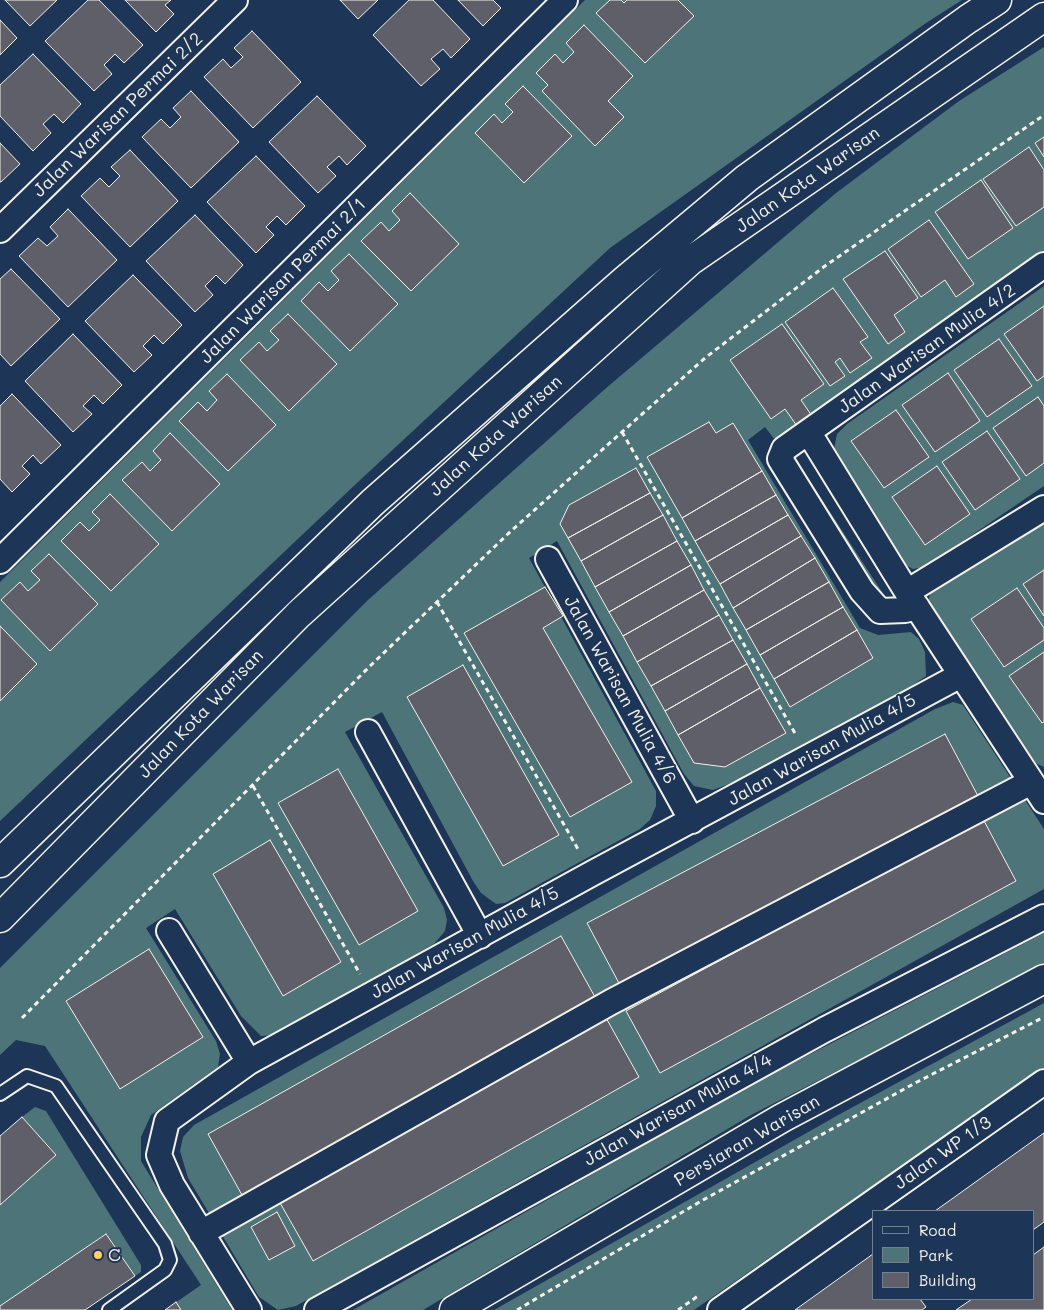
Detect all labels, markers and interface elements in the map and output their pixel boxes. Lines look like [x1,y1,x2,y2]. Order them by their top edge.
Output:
street label: Jalan Warisan Permai 2/2 [29,28,207,202]
street label: Jalan Kota Warisan [732,122,884,238]
street label: Jalan Warisan Permai 2/1 [196,194,370,368]
street label: Jalan Warisan Mulia 4/2 [834,280,1020,418]
street label: Jalan Kota Warisan [425,371,567,501]
street label: Jalan Warisan Mulia 4/6 [559,592,681,788]
street label: Jalan Kota Warisan [134,645,268,783]
street label: Jalan Warisan Mulia 4/5 [724,689,920,811]
street label: Jalan Warisan Mulia 4/5 [367,882,563,1004]
street label: Jalan Warisan Mulia 4/4 [580,1049,776,1171]
street label: Persiaran Warisan [671,1091,823,1191]
street label: Jalan WP 1/3 [890,1112,996,1194]
legend [872,1210,1034,1300]
text: Road [919,1220,956,1240]
place label: C [108,1244,121,1266]
text: Park [919,1245,953,1265]
marker: C [92,1249,104,1261]
text: Building [919,1270,976,1290]

